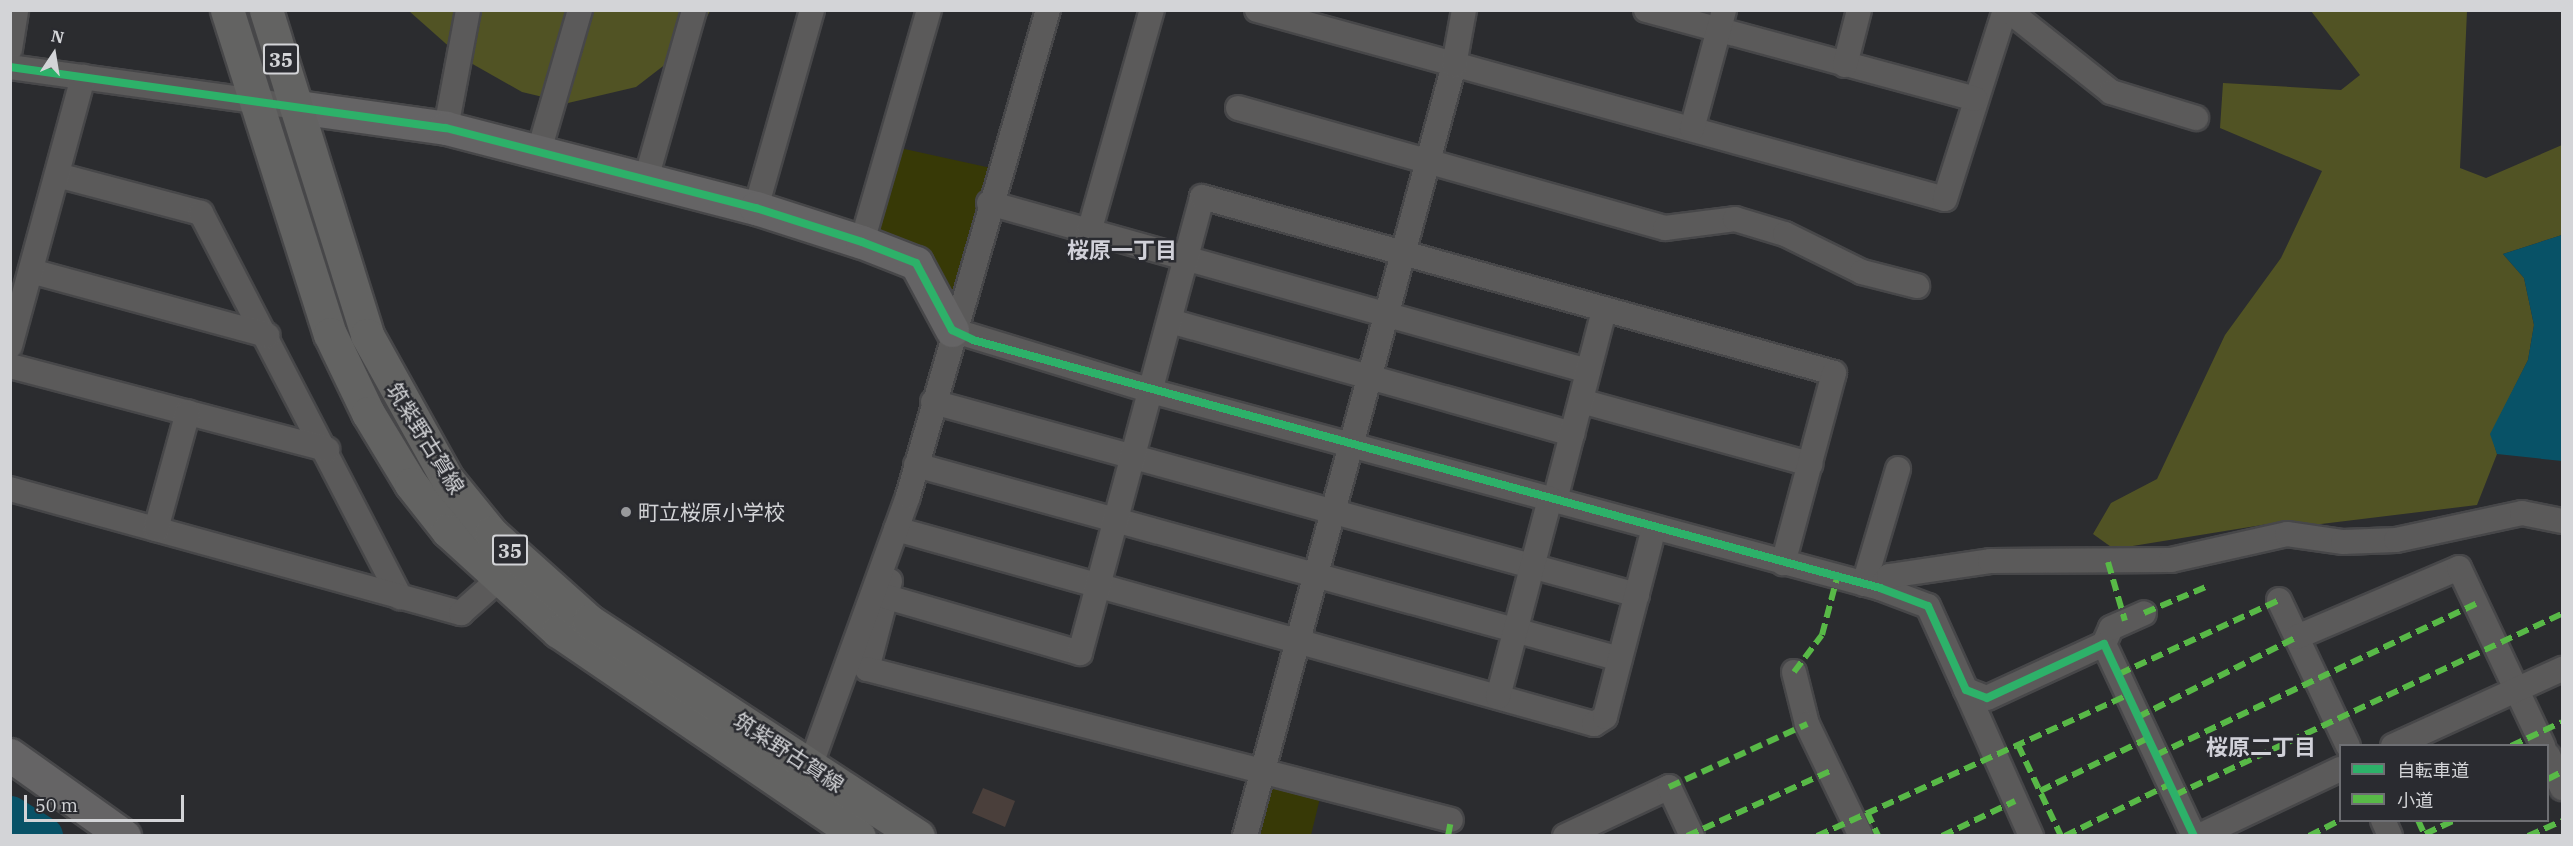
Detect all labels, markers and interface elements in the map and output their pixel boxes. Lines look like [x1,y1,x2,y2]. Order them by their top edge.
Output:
north arrow [24,24,84,84]
text: N [49,25,66,47]
road number: 35 [263,42,299,76]
district label: 桜原一丁目 [1067,237,1177,263]
street label: 筑紫野古賀線 [382,378,470,498]
place label: 町立桜原小学校 [638,499,785,525]
marker: 町立桜原小学校 [619,505,633,519]
road number: 35 [492,533,528,567]
street label: 筑紫野古賀線 [729,707,849,797]
district label: 桜原二丁目 [2206,734,2316,760]
legend [2339,744,2549,822]
text: 自転車道 [2397,759,2469,782]
scale bar [27,783,188,821]
text: 小道 [2397,789,2433,812]
text: 50 m [35,794,78,817]

